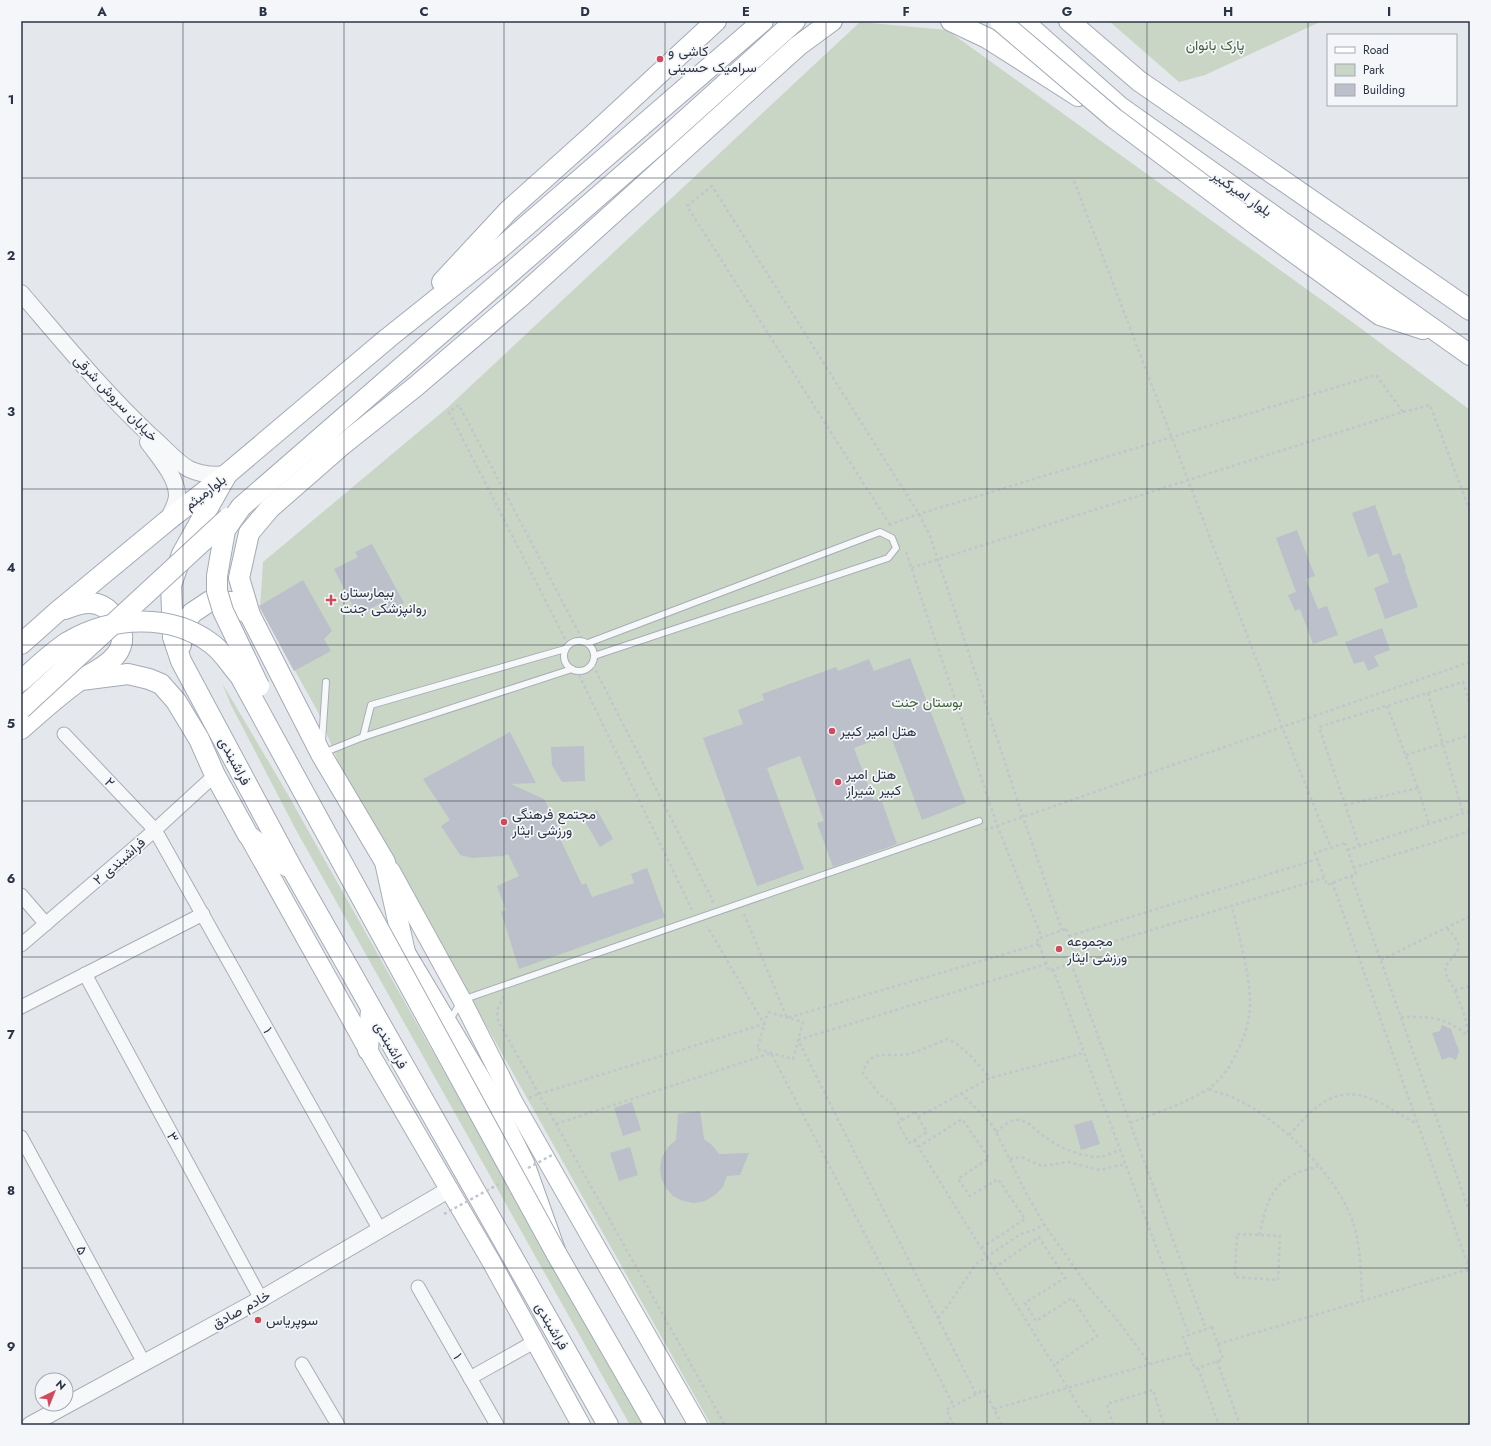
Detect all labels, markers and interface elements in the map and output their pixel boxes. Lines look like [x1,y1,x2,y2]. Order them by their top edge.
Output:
text: A [96,2,107,21]
text: B [259,2,268,21]
text: C [419,2,429,21]
text: D [580,2,590,21]
text: E [742,2,750,21]
text: F [902,2,910,21]
text: G [1062,2,1073,21]
text: H [1223,2,1233,21]
text: I [1387,2,1391,21]
legend [1327,34,1457,106]
park label: پارک بانوان [1186,35,1244,55]
place label: کاشی و سرامیک حسینی [668,41,757,77]
text: Road [1363,41,1389,59]
marker: کاشی و سرامیک حسینی [655,54,665,64]
text: Park [1363,61,1385,79]
text: Building [1363,81,1405,99]
text: 1 [8,90,14,109]
street label: بلوار امیرکبیر [1207,164,1276,221]
text: 2 [7,246,15,265]
street label: خیابان سروش شرقی [69,350,163,446]
text: 3 [7,402,15,421]
street label: بلوارمیثم [180,469,230,515]
text: 4 [6,558,16,577]
place label: بیمارستان روانپزشکی جنت [340,582,427,618]
marker: بیمارستان روانپزشکی جنت [325,594,337,606]
park label: بوستان جنت [891,692,963,712]
text: 5 [7,714,15,733]
place label: هتل امیر کبیر [839,721,917,741]
marker: هتل امیر کبیر [827,726,837,736]
street label: فراشبندی [214,733,256,789]
place label: هتل امیر کبیر شیراز [845,764,901,800]
street label: ۲ [100,773,120,791]
marker: هتل امیر کبیر شیراز [833,777,843,787]
place label: مجتمع فرهنگی ورزشی ایثار [511,804,596,840]
marker: مجتمع فرهنگی ورزشی ایثار [499,817,509,827]
street label: ۲ فراشبندی [88,833,150,889]
text: 6 [7,869,16,888]
place label: مجموعه ورزشی ایثار [1066,931,1127,967]
marker: مجموعه ورزشی ایثار [1054,944,1064,954]
street label: فراشبندی [369,1017,413,1073]
street label: ۱ [258,1023,278,1037]
text: 7 [7,1025,15,1044]
street label: ۳ [162,1128,184,1146]
text: 8 [7,1181,15,1200]
street label: ۵ [71,1242,93,1258]
street label: خادم صادق [208,1285,274,1333]
street label: فراشبندی [530,1298,574,1354]
place label: سوپریاس [266,1310,318,1330]
marker: سوپریاس [253,1315,263,1325]
text: 9 [7,1337,16,1356]
street label: ۱ [448,1349,468,1363]
north arrow [34,1372,74,1412]
text: N [52,1376,69,1394]

